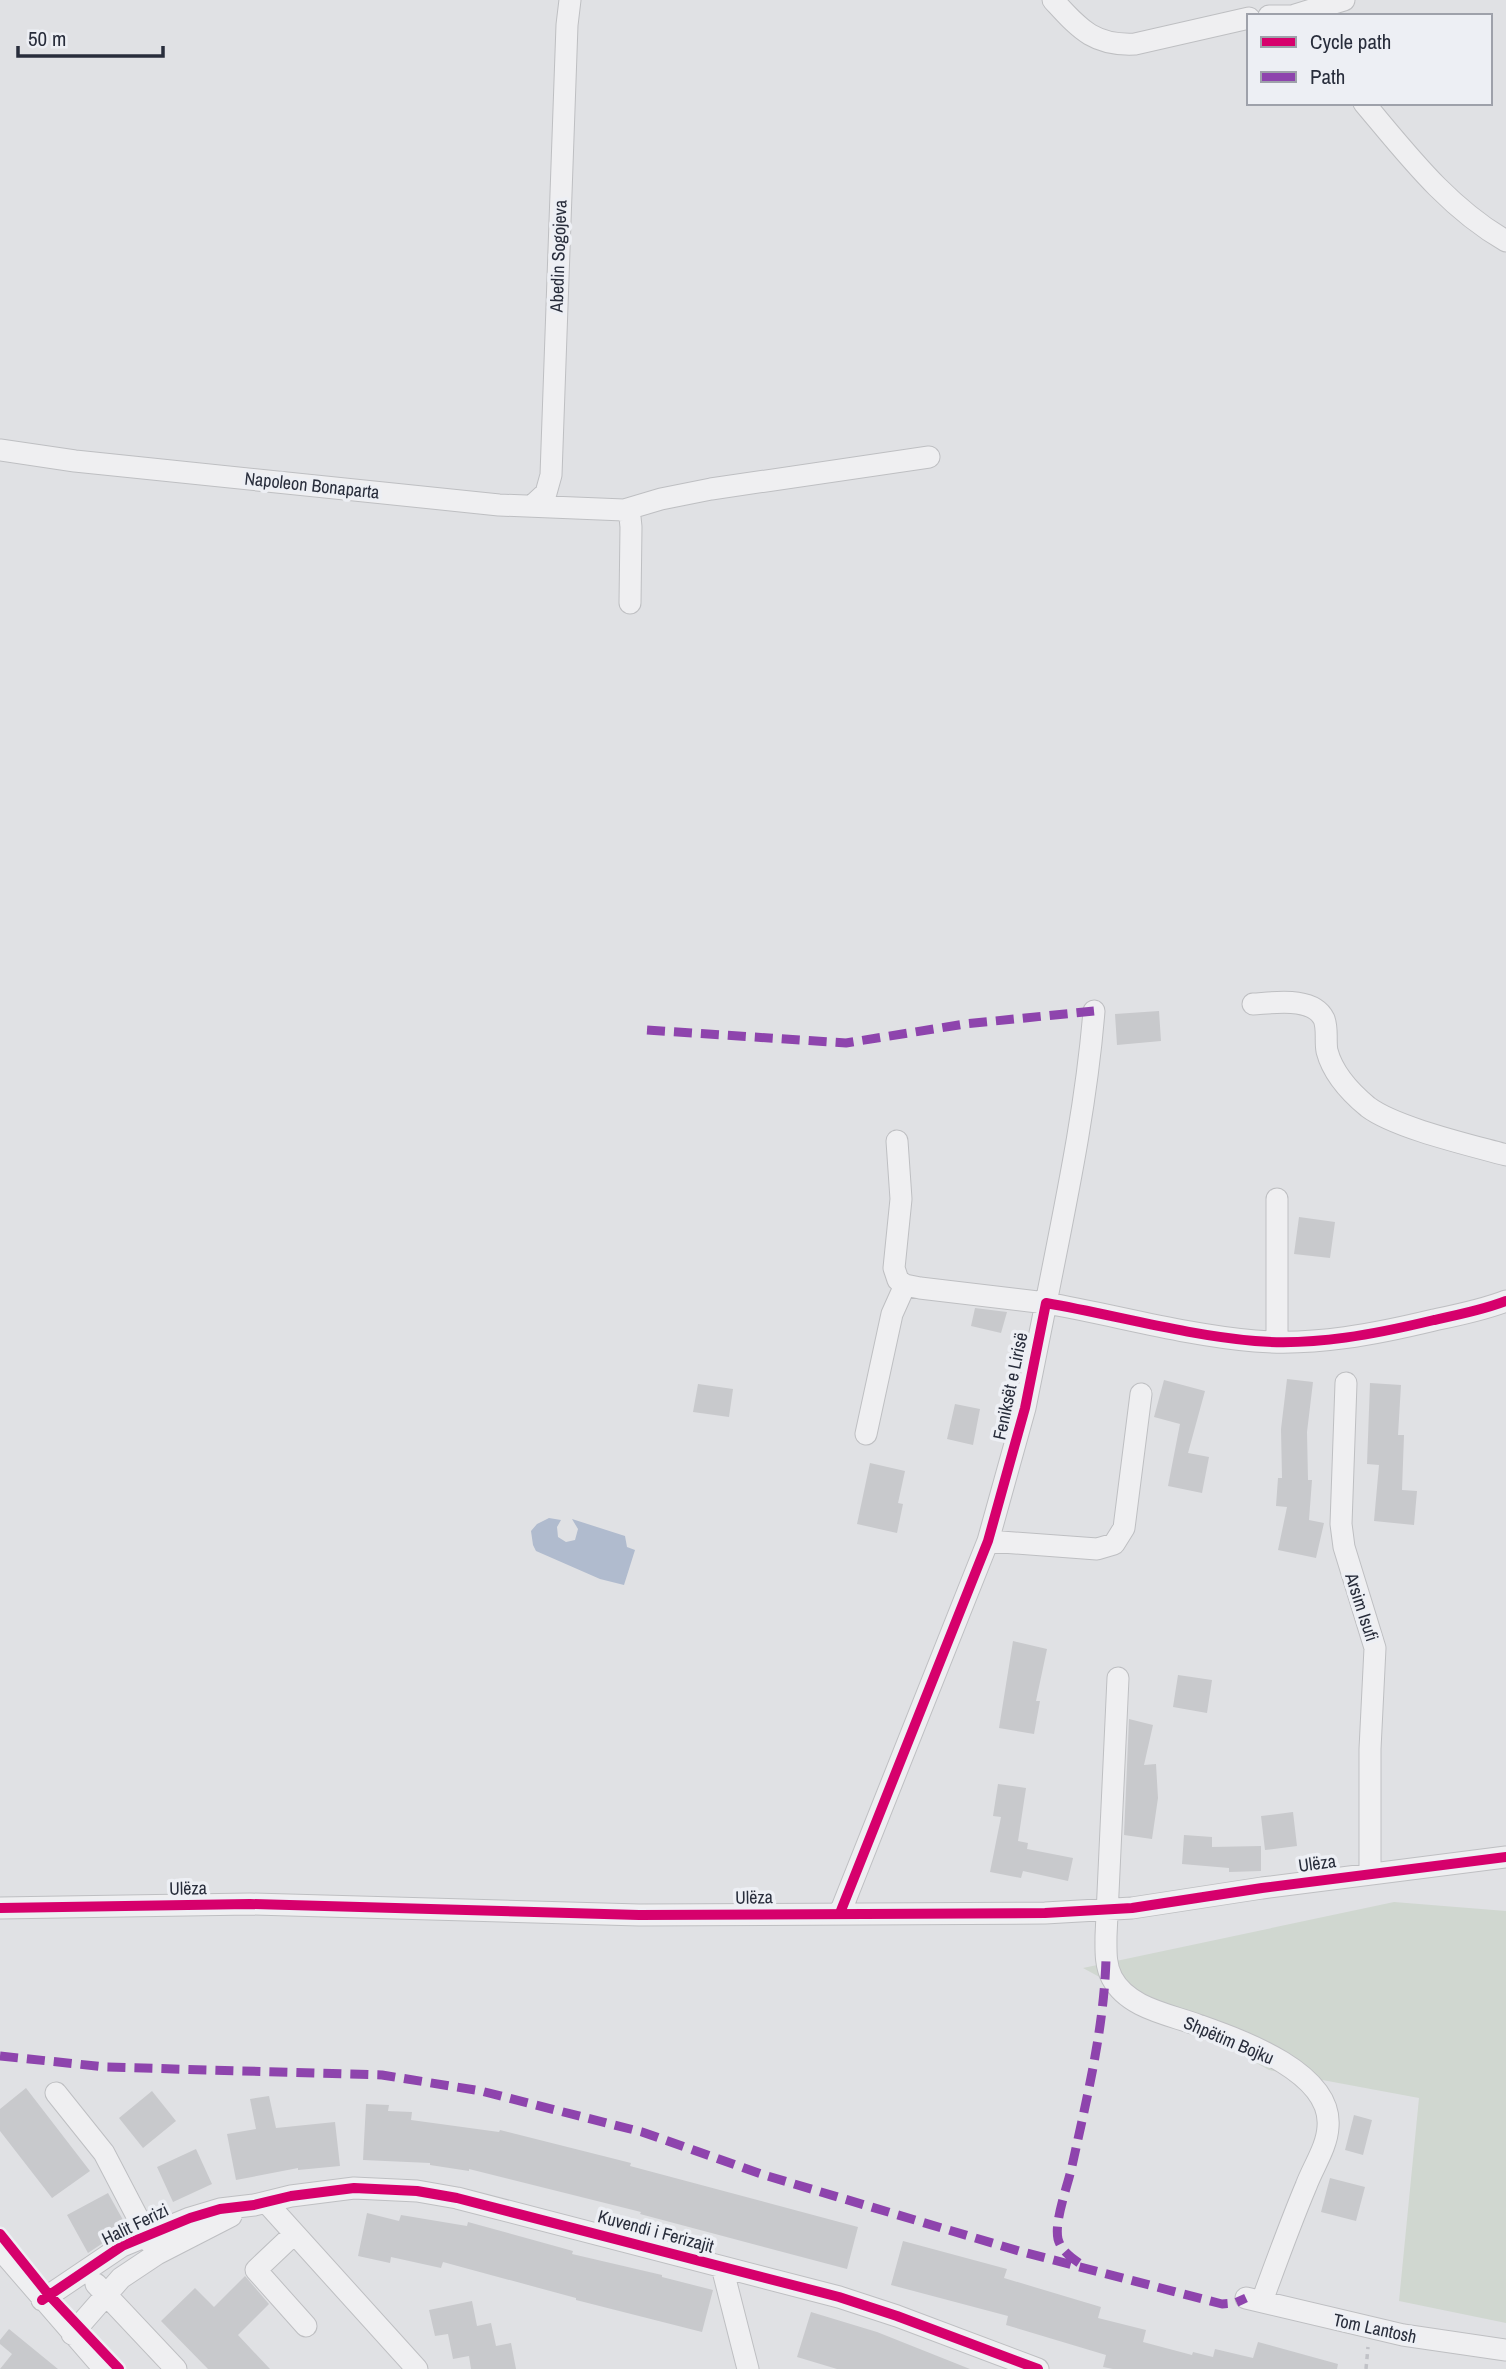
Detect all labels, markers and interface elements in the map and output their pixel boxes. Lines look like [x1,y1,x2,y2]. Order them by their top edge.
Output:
scale bar [18,14,163,58]
legend [1247,14,1492,105]
text: 50 m [28,24,66,53]
text: Cycle path [1310,27,1391,56]
text: Path [1310,62,1345,91]
street label: Abedin Sogojeva [544,199,572,314]
street label: Napoleon Bonaparta [243,465,381,505]
street label: Feniksët e Lirisë [986,1330,1034,1442]
street label: Arsim Isufi [1339,1569,1385,1644]
street label: Ulëza [1297,1848,1337,1878]
street label: Ulëza [169,1875,207,1901]
street label: Ulëza [735,1884,773,1910]
street label: Shpëtim Bojku [1180,2010,1278,2070]
street label: Halit Ferizi [97,2197,173,2251]
street label: Kuvendi i Ferizajit [595,2204,717,2258]
street label: Tom Lantosh [1331,2307,1419,2349]

